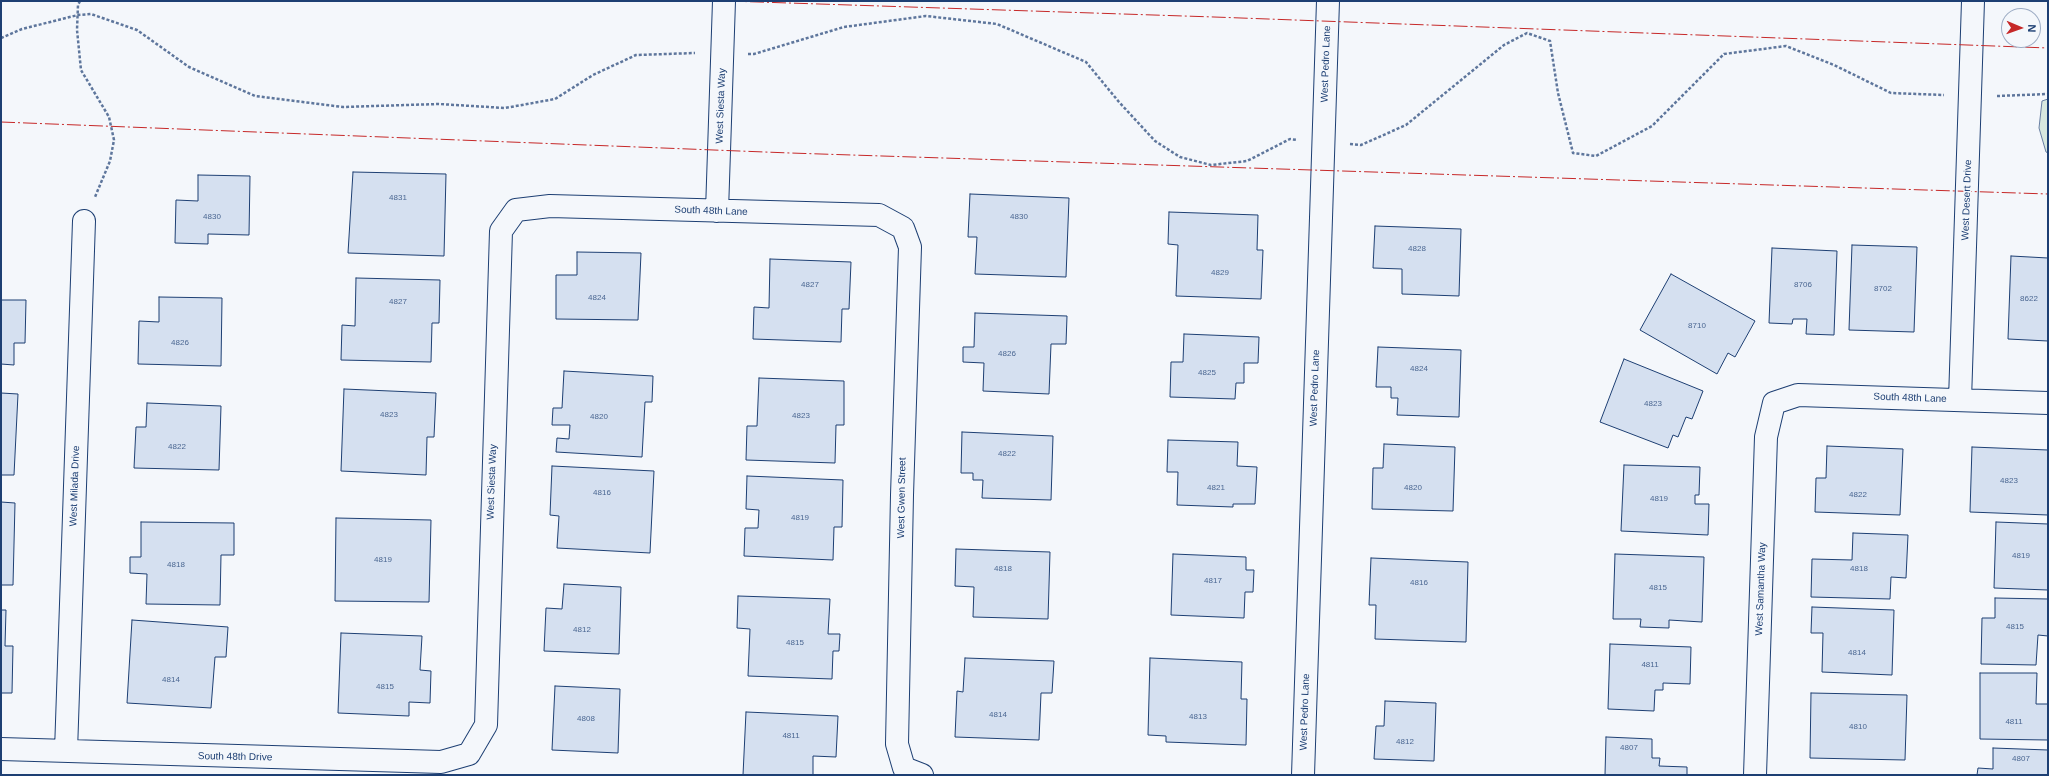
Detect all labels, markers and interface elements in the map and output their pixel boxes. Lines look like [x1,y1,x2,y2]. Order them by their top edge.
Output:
north arrow [2001,8,2041,48]
text: N [2026,24,2038,33]
street label: West Pedro Lane [1319,25,1333,103]
street label: West Siesta Way [714,68,728,144]
street label: West Desert Drive [1960,159,1974,241]
house number: 4831 [389,193,407,203]
street label: South 48th Lane [674,204,748,218]
house number: 4830 [203,212,221,222]
house number: 4830 [1010,212,1028,222]
house number: 4828 [1408,244,1426,254]
house number: 4829 [1211,268,1229,278]
house number: 4827 [801,280,819,290]
house number: 8706 [1794,280,1812,290]
house number: 8702 [1874,284,1892,294]
house number: 4824 [588,293,606,303]
house number: 8622 [2020,294,2038,304]
house number: 4827 [389,297,407,307]
house number: 8710 [1688,321,1706,331]
house number: 4826 [171,338,189,348]
house number: 4826 [998,349,1016,359]
street label: West Pedro Lane [1308,349,1322,427]
house number: 4824 [1410,364,1428,374]
house number: 4825 [1198,368,1216,378]
street label: South 48th Lane [1873,391,1947,405]
house number: 4823 [1644,399,1662,409]
house number: 4823 [380,410,398,420]
house number: 4823 [792,411,810,421]
house number: 4820 [590,412,608,422]
house number: 4822 [168,442,186,452]
street label: West Siesta Way [485,444,499,520]
street label: West Milada Drive [68,445,82,527]
house number: 4822 [998,449,1016,459]
street label: West Gwen Street [895,457,909,539]
house number: 4823 [2000,476,2018,486]
house number: 4821 [1207,483,1225,493]
house number: 4820 [1404,483,1422,493]
house number: 4816 [593,488,611,498]
house number: 4822 [1849,490,1867,500]
house number: 4819 [1650,494,1668,504]
house number: 4819 [791,513,809,523]
street label: West Samantha Way [1753,542,1769,636]
house number: 4819 [2012,551,2030,561]
house number: 4819 [374,555,392,565]
house number: 4818 [167,560,185,570]
house number: 4818 [994,564,1012,574]
house number: 4818 [1850,564,1868,574]
house number: 4817 [1204,576,1222,586]
house number: 4816 [1410,578,1428,588]
house number: 4815 [1649,583,1667,593]
house number: 4815 [2006,622,2024,632]
house number: 4812 [573,625,591,635]
house number: 4815 [786,638,804,648]
house number: 4814 [1848,648,1866,658]
house number: 4811 [1641,660,1659,670]
street label: West Pedro Lane [1298,673,1312,751]
house number: 4814 [162,675,180,685]
house number: 4815 [376,682,394,692]
house number: 4814 [989,710,1007,720]
house number: 4813 [1189,712,1207,722]
house number: 4808 [577,714,595,724]
house number: 4811 [2005,717,2023,727]
house number: 4810 [1849,722,1867,732]
house number: 4811 [782,731,800,741]
house number: 4812 [1396,737,1414,747]
house number: 4807 [1620,743,1638,753]
street label: South 48th Drive [198,750,272,764]
house number: 4807 [2012,754,2030,764]

